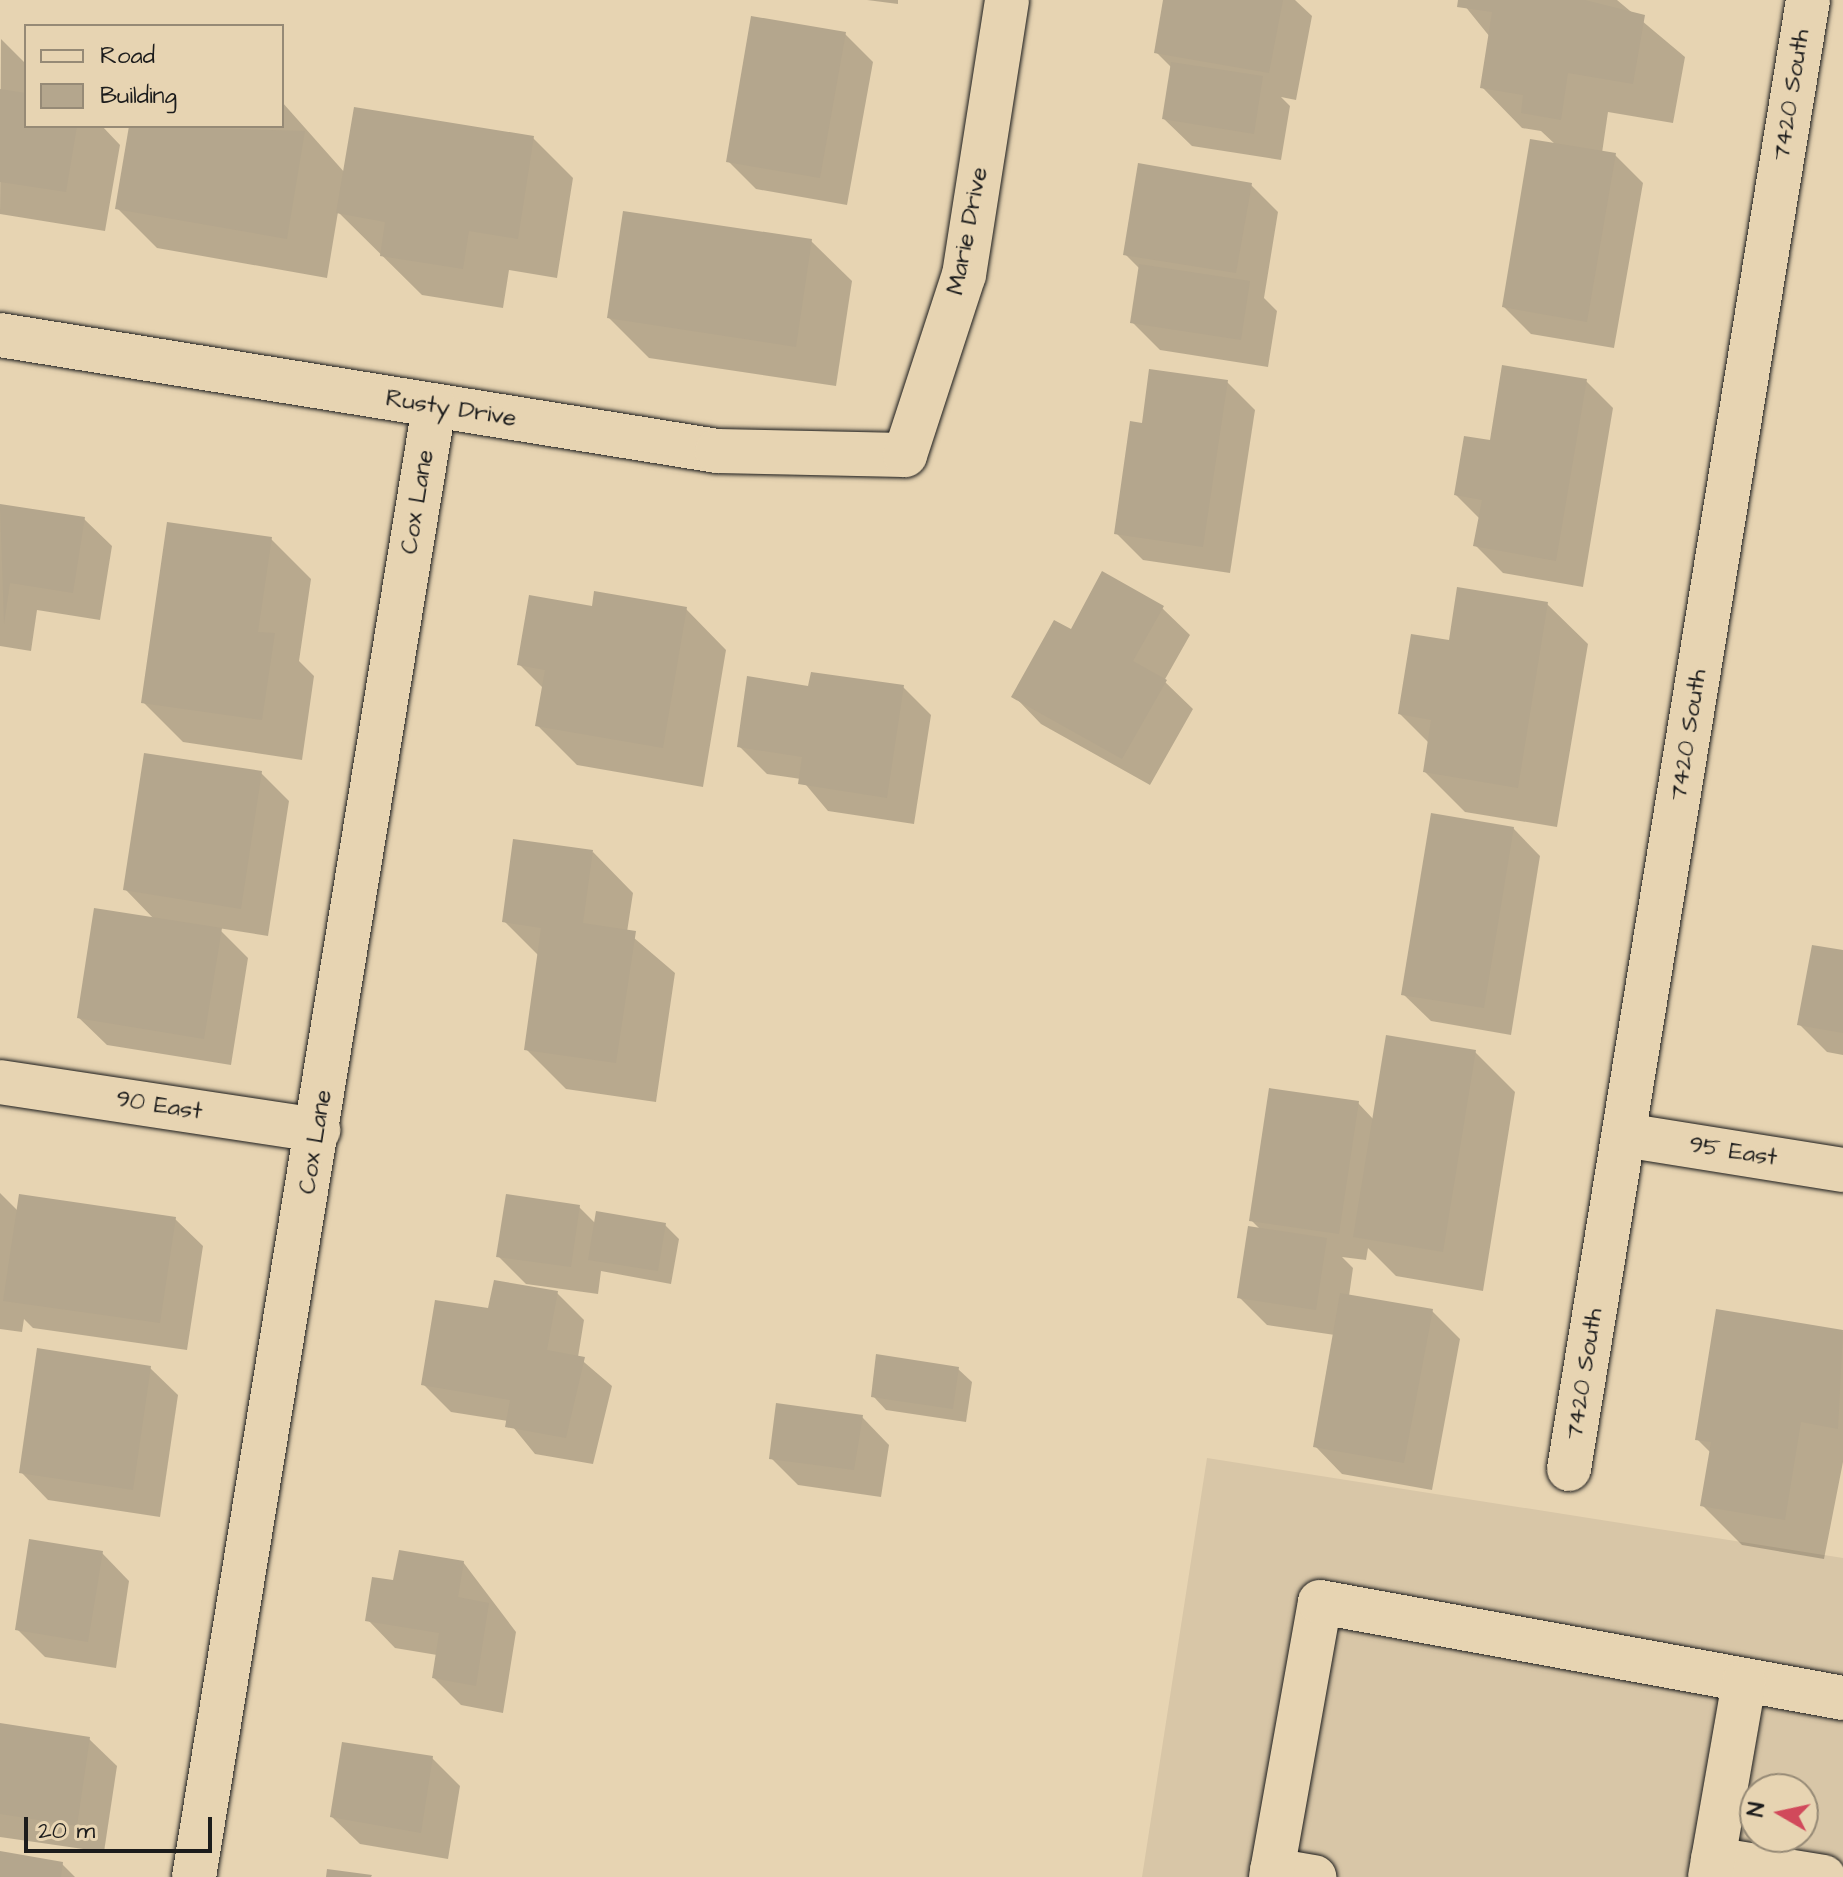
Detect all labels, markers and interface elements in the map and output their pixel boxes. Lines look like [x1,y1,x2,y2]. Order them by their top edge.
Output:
legend [24,24,284,128]
street label: 7420 South [1767,27,1817,163]
text: Road [100,39,155,73]
text: Building [100,79,177,113]
street label: Marie Drive [942,165,994,297]
street label: Rusty Drive [384,384,518,434]
street label: Cox Lane [396,448,440,556]
street label: 7420 South [1664,667,1714,803]
street label: 90 East [114,1085,204,1127]
street label: Cox Lane [294,1088,338,1196]
street label: 95 East [1687,1131,1779,1173]
street label: 7420 South [1560,1306,1610,1442]
north arrow [1739,1773,1819,1853]
text: N [1740,1800,1773,1819]
scale bar [28,1801,216,1851]
text: 20 m [38,1814,95,1848]

